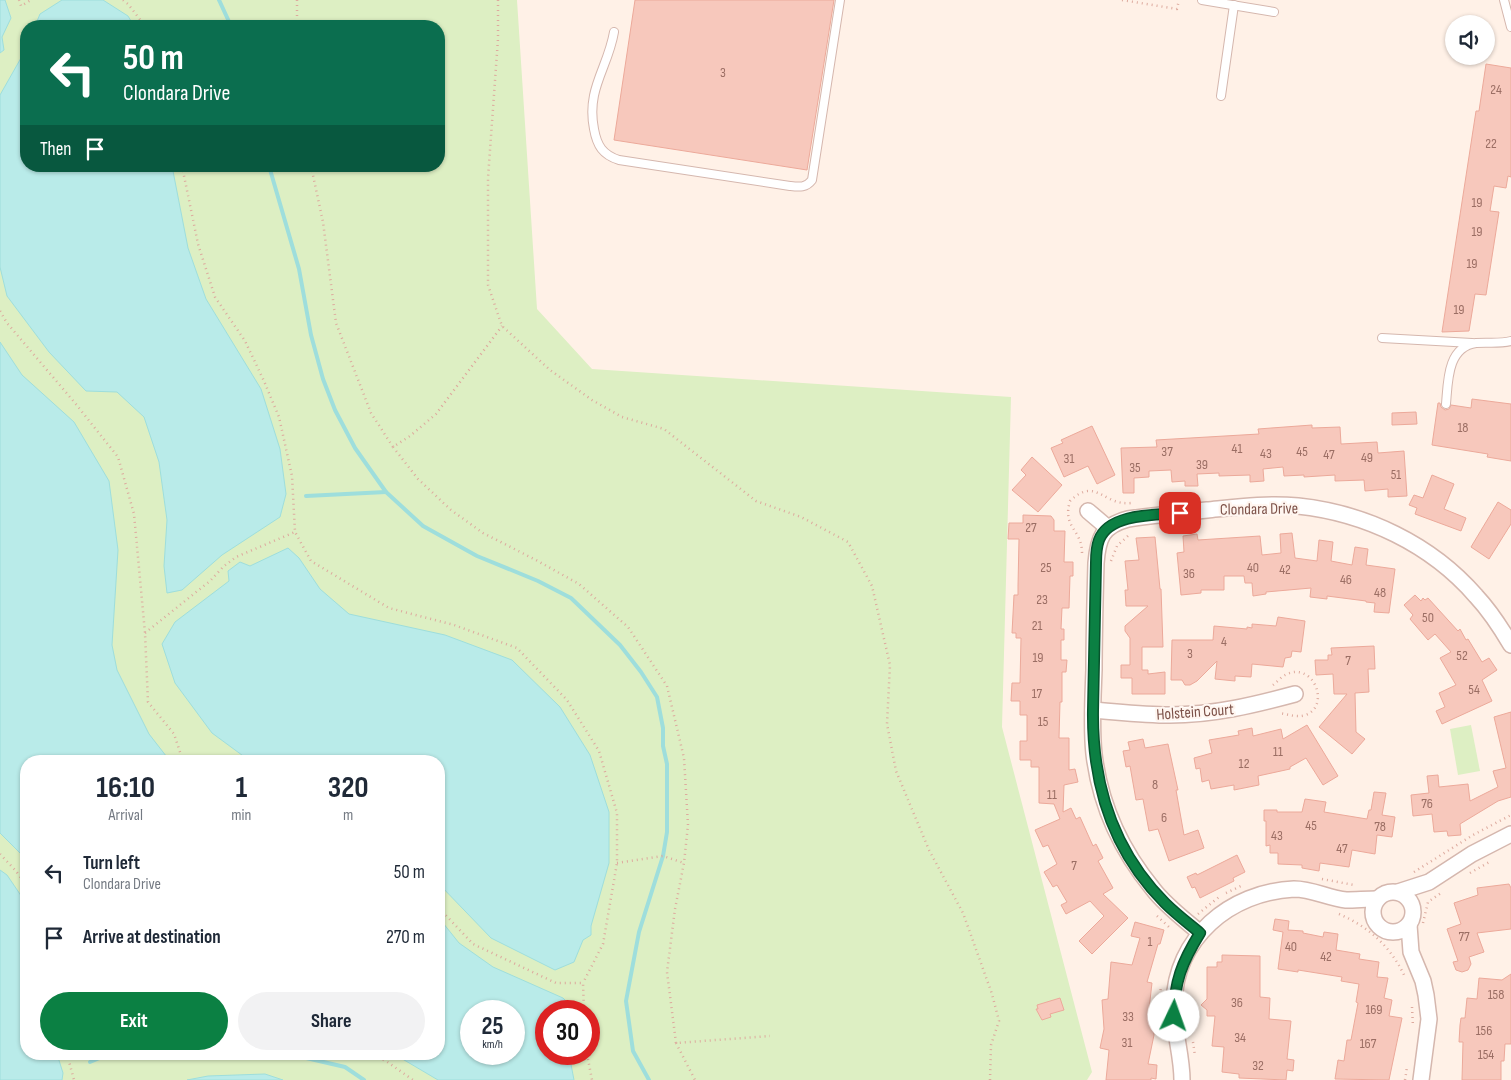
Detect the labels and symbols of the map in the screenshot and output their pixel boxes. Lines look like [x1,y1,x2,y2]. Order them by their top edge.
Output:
house number: 3 [720,64,726,81]
house number: 24 [1490,81,1502,98]
house number: 22 [1485,135,1497,152]
house number: 19 [1471,194,1483,211]
house number: 19 [1471,223,1483,240]
house number: 19 [1466,255,1478,272]
house number: 19 [1453,301,1465,318]
house number: 18 [1457,419,1469,436]
house number: 41 [1232,440,1242,457]
house number: 37 [1161,443,1173,460]
house number: 45 [1296,443,1308,460]
house number: 43 [1260,445,1272,462]
house number: 47 [1323,446,1335,463]
house number: 49 [1361,449,1373,466]
house number: 31 [1064,450,1074,467]
house number: 39 [1196,456,1208,473]
house number: 35 [1129,459,1141,476]
house number: 51 [1391,466,1401,483]
pin [1159,492,1201,534]
street label: Clondara Drive [1220,499,1298,520]
house number: 27 [1025,519,1037,536]
house number: 25 [1040,559,1052,576]
house number: 40 [1247,559,1259,576]
house number: 42 [1279,561,1291,578]
house number: 36 [1183,565,1195,582]
house number: 46 [1340,571,1352,588]
house number: 48 [1374,584,1386,601]
house number: 23 [1036,591,1048,608]
house number: 50 [1422,609,1434,626]
house number: 21 [1032,617,1042,634]
house number: 4 [1221,633,1227,650]
house number: 3 [1187,645,1193,662]
house number: 52 [1456,647,1468,664]
house number: 19 [1032,649,1044,666]
house number: 7 [1345,652,1351,669]
house number: 54 [1468,681,1480,698]
house number: 17 [1032,685,1043,702]
street label: Holstein Court [1156,700,1235,725]
house number: 15 [1038,713,1049,730]
house number: 11 [1273,743,1283,760]
house number: 12 [1239,755,1250,772]
house number: 8 [1152,776,1158,793]
house number: 11 [1047,786,1057,803]
house number: 76 [1421,795,1433,812]
house number: 6 [1161,809,1167,826]
house number: 45 [1305,817,1317,834]
house number: 78 [1374,818,1386,835]
house number: 43 [1271,827,1283,844]
house number: 47 [1336,840,1348,857]
house number: 7 [1071,857,1077,874]
house number: 77 [1458,928,1470,945]
house number: 1 [1148,933,1153,950]
house number: 40 [1285,938,1297,955]
house number: 42 [1320,948,1332,965]
house number: 158 [1488,986,1504,1003]
position arrow [1147,989,1199,1041]
house number: 36 [1231,994,1243,1011]
speed limit sign: 30 [535,1000,600,1065]
house number: 169 [1365,1001,1383,1018]
house number: 33 [1122,1008,1134,1025]
house number: 156 [1476,1022,1492,1039]
house number: 34 [1234,1029,1246,1046]
house number: 31 [1122,1034,1132,1051]
house number: 167 [1360,1035,1377,1052]
house number: 154 [1478,1046,1494,1063]
house number: 32 [1252,1057,1264,1074]

